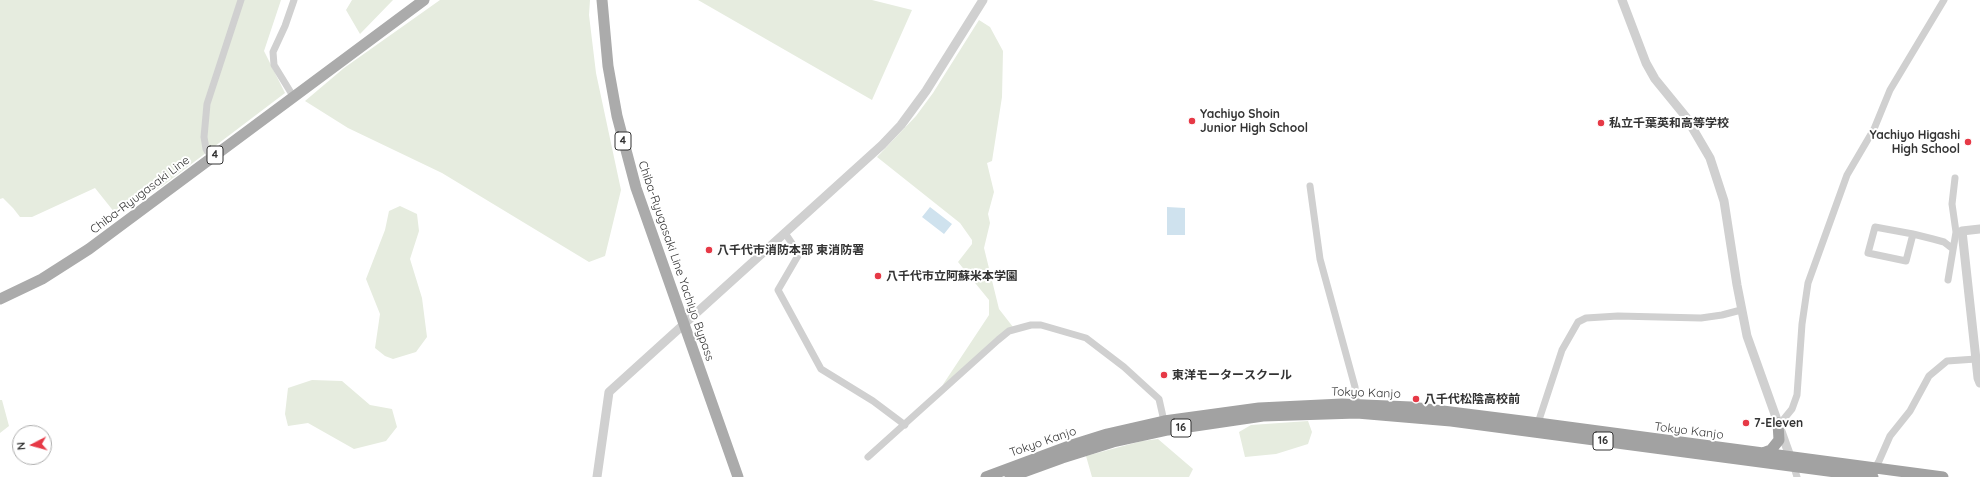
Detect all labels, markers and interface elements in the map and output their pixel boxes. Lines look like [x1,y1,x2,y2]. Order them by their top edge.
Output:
place label: Yachiyo Shoin Junior High School [1200,107,1308,135]
marker: Yachiyo Shoin Junior High School [1187,116,1197,126]
place label: 私立千葉英和高等学校 [1609,116,1729,130]
marker: 私立千葉英和高等学校 [1596,118,1606,128]
place label: Yachiyo Higashi High School [1870,128,1960,156]
road number: 4 [615,132,631,150]
marker: Yachiyo Higashi High School [1963,137,1973,147]
road number: 4 [207,146,223,164]
street label: Chiba-Ryugasaki Line [87,153,193,237]
street label: Chiba-Ryugasaki Line Yachiyo Bypass [635,159,717,363]
place label: 八千代市消防本部 東消防署 [717,243,864,257]
marker: 八千代市消防本部 東消防署 [704,245,714,255]
place label: 八千代市立阿蘇米本学園 [886,269,1018,283]
marker: 八千代市立阿蘇米本学園 [873,271,883,281]
place label: 東洋モータースクール [1172,368,1292,382]
marker: 東洋モータースクール [1159,370,1169,380]
street label: Tokyo Kanjo [1331,385,1401,401]
place label: 八千代松陰高校前 [1424,392,1520,406]
marker: 八千代松陰高校前 [1411,394,1421,404]
place label: 7-Eleven [1754,416,1803,430]
marker: 7-Eleven [1741,418,1751,428]
road number: 16 [1171,419,1191,437]
street label: Tokyo Kanjo [1654,420,1724,442]
street label: Tokyo Kanjo [1008,424,1078,460]
north arrow [12,425,52,465]
road number: 16 [1593,432,1613,450]
text: N [14,441,28,451]

